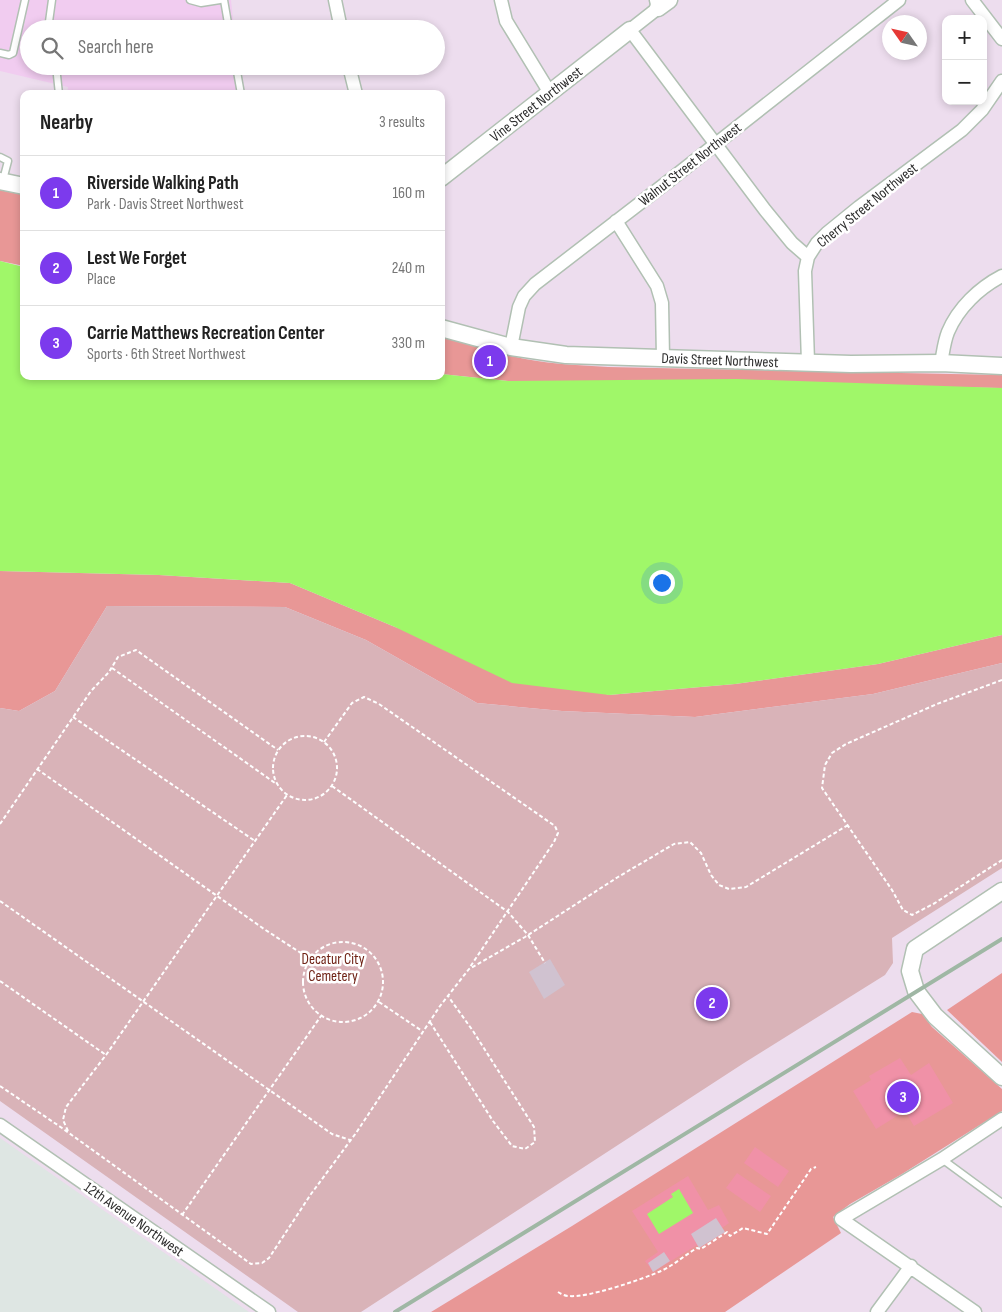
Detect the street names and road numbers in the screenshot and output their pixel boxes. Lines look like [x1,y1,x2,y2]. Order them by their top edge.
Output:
street label: Vine Street Northwest [486,62,587,146]
street label: Walnut Street Northwest [635,118,746,210]
street label: Cherry Street Northwest [813,159,922,252]
street label: Davis Street Northwest [661,349,779,372]
street label: 12th Avenue Northwest [80,1178,188,1261]

